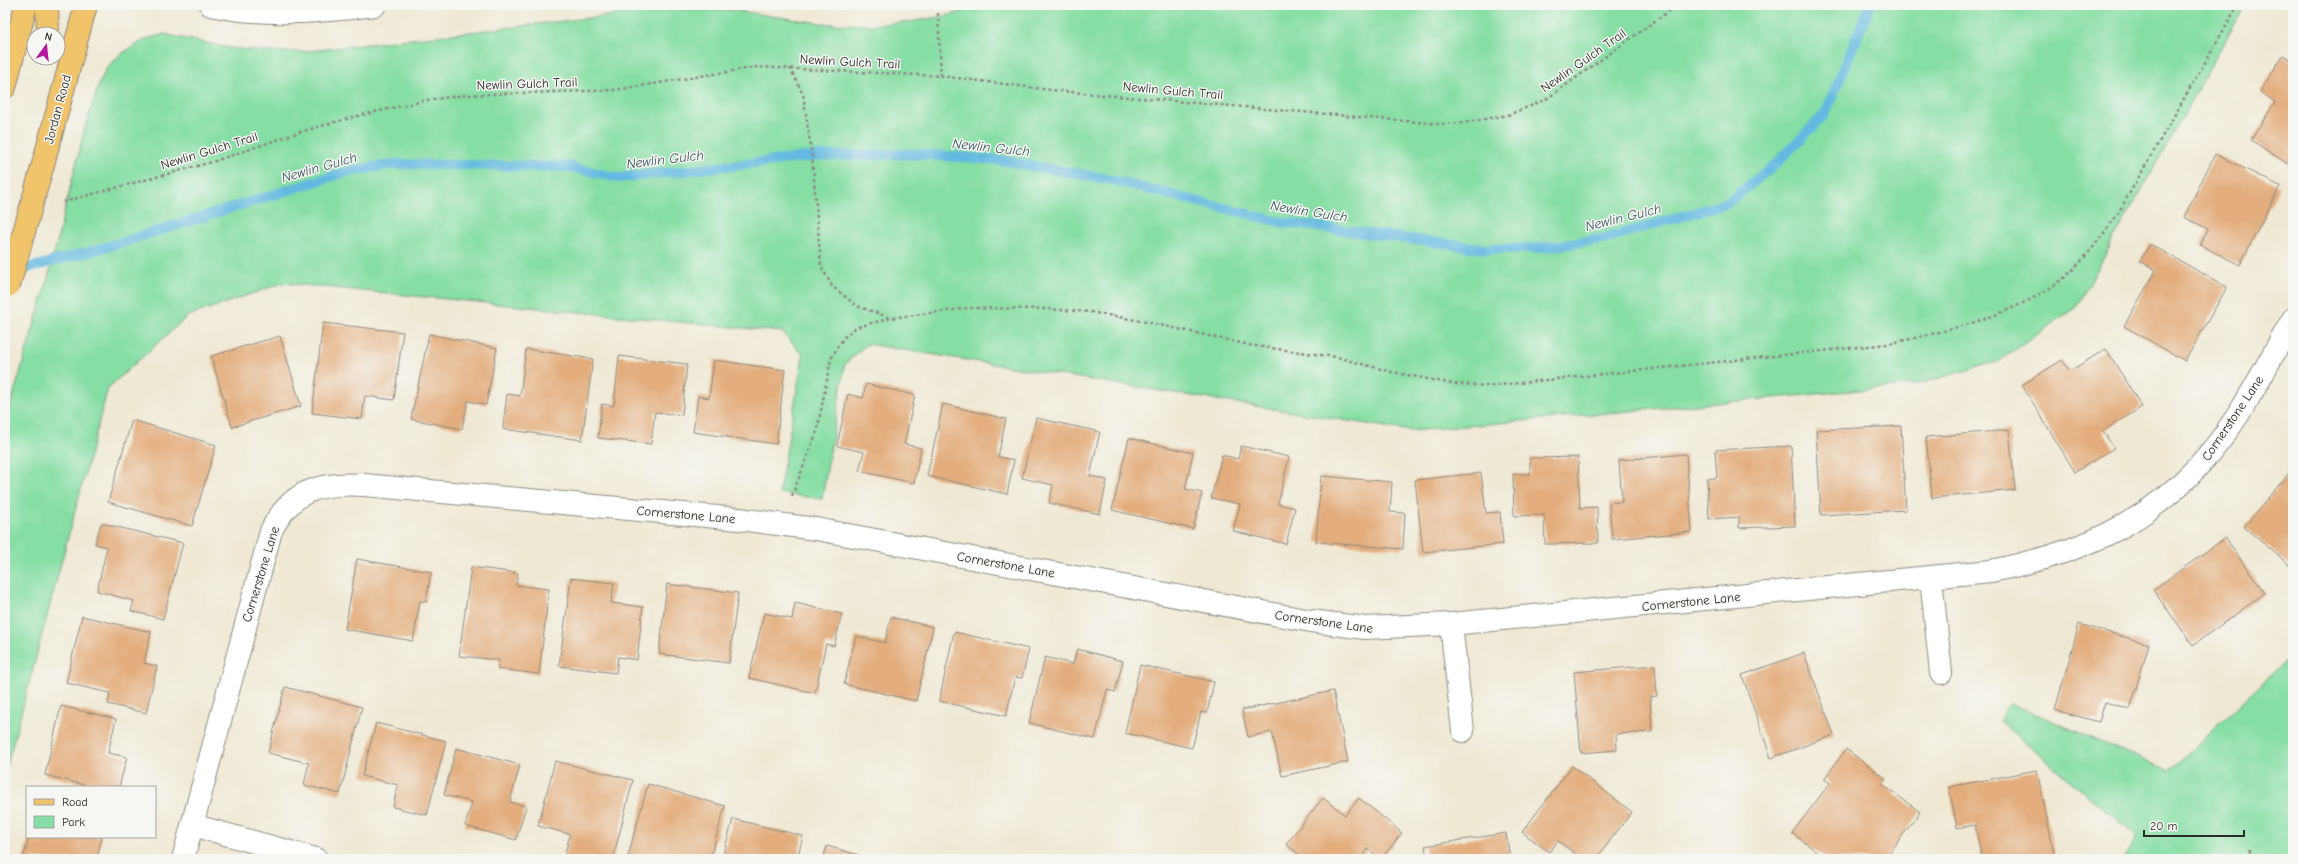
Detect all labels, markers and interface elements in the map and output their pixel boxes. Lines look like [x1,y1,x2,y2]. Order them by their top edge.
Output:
street label: Newlin Gulch Trail [1538,25,1629,95]
north arrow [26,26,66,66]
text: N [43,30,54,44]
street label: Newlin Gulch Trail [799,51,901,72]
street label: Jordan Road [41,73,74,145]
street label: Newlin Gulch Trail [476,74,578,93]
street label: Newlin Gulch Trail [1122,79,1224,102]
street label: Newlin Gulch Trail [159,129,260,172]
water label: Newlin Gulch [951,135,1031,160]
water label: Newlin Gulch [625,146,705,173]
water label: Newlin Gulch [279,149,359,186]
water label: Newlin Gulch [1269,197,1349,226]
water label: Newlin Gulch [1583,200,1663,235]
street label: Cornerstone Lane [2198,373,2267,464]
street label: Cornerstone Lane [636,503,737,526]
street label: Cornerstone Lane [239,524,282,624]
street label: Cornerstone Lane [956,548,1057,581]
street label: Cornerstone Lane [1641,589,1742,614]
street label: Cornerstone Lane [1274,607,1375,636]
legend [26,786,156,838]
text: Road [62,795,88,809]
scale bar [2144,812,2244,838]
text: Park [62,815,85,829]
text: 20 m [2150,819,2178,833]

